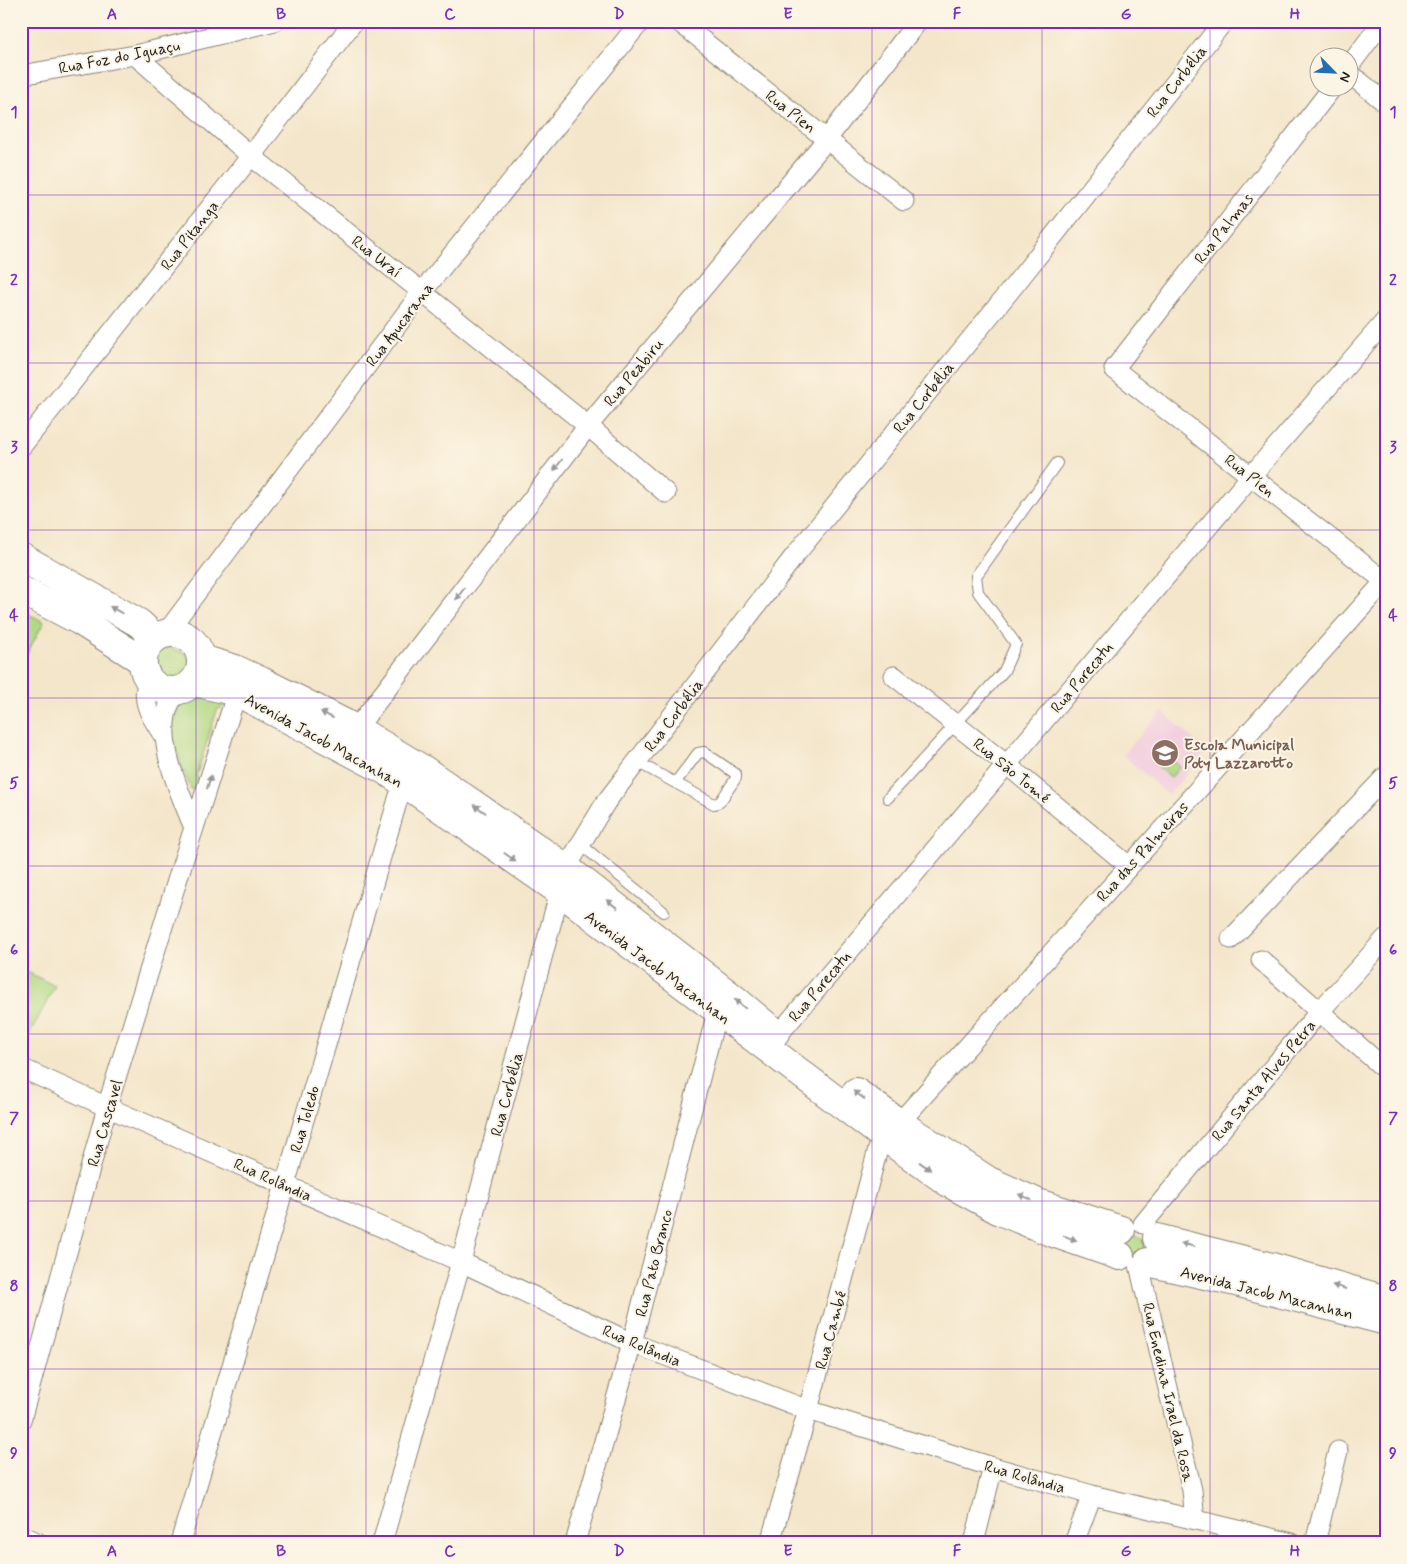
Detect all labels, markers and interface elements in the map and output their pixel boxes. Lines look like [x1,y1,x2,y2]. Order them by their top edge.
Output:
text: A [107,4,117,25]
text: B [276,4,286,25]
text: C [444,4,456,25]
text: D [613,4,625,25]
text: E [783,4,793,25]
text: F [953,4,962,25]
text: G [1121,4,1132,25]
text: H [1290,4,1301,25]
street label: Rua Foz do Iguaçu [57,35,182,80]
street label: Rua Corbélia [1142,42,1212,122]
north arrow [1310,48,1360,98]
text: N [1335,69,1355,85]
street label: Rua Pien [760,86,820,139]
text: 1 [10,102,18,123]
text: 1 [1389,102,1397,123]
street label: Rua Palmas [1190,189,1258,269]
street label: Rua Pitanga [156,197,224,275]
street label: Rua Uraí [347,231,405,283]
text: 2 [10,270,18,291]
text: 2 [1389,270,1397,291]
street label: Rua Apucarana [362,278,440,372]
street label: Rua Peabiru [599,334,669,411]
street label: Rua Corbélia [889,358,959,438]
text: 3 [10,437,18,458]
text: 3 [1389,437,1397,458]
street label: Rua Píen [1220,450,1279,502]
one-way arrow [553,458,563,472]
one-way arrow [454,587,465,600]
text: 4 [9,605,19,626]
text: 4 [1388,605,1398,626]
one-way arrow [109,606,123,614]
street label: Rua Porecatu [1046,638,1118,718]
street label: Rua Corbélia [640,675,709,757]
street label: Avenida Jacob Macanhan [241,689,406,794]
one-way arrow [320,711,334,719]
street label: Rua São Tomé [968,734,1054,809]
place label: Escola Municipal Poty Lazzarotto [1184,735,1294,774]
school or university icon: Escola Municipal Poty Lazzarotto [1150,738,1180,768]
text: 5 [9,773,19,794]
text: 5 [1388,773,1398,794]
one-way arrow [205,774,213,789]
street label: Rua das Palmeiras [1092,797,1194,907]
one-way arrow [473,804,487,814]
one-way arrow [503,852,517,862]
one-way arrow [606,898,619,909]
street label: Avenida Jacob Macanhan [580,906,734,1030]
text: 6 [10,940,18,961]
text: 6 [1389,940,1397,961]
street label: Rua Porecatu [784,947,856,1027]
one-way arrow [734,999,746,1010]
street label: Rua Santa Alves Petra [1207,1016,1321,1146]
street label: Rua Corbélia [486,1050,529,1139]
street label: Rua Cascavel [83,1077,128,1170]
street label: Rua Toledo [286,1083,325,1155]
one-way arrow [853,1089,866,1100]
text: 7 [9,1108,19,1129]
text: 7 [1388,1108,1398,1129]
street label: Rua Rolândia [230,1154,315,1207]
one-way arrow [919,1161,932,1171]
one-way arrow [1018,1193,1032,1201]
street label: Rua Pato Branco [631,1207,678,1319]
one-way arrow [1063,1235,1078,1243]
one-way arrow [1181,1241,1196,1249]
street label: Avenida Jacob Macanhan [1178,1262,1355,1325]
text: 8 [9,1276,19,1297]
text: 8 [1388,1276,1398,1297]
one-way arrow [1331,1282,1346,1290]
street label: Rua Cambé [811,1289,852,1372]
street label: Rua Enedina Irael da Rosa [1137,1301,1198,1484]
street label: Rua Rolândia [599,1320,684,1372]
text: 9 [10,1443,18,1464]
text: 9 [1389,1443,1397,1464]
street label: Rua Rolândia [982,1456,1068,1499]
text: A [107,1541,117,1562]
text: B [276,1541,286,1562]
text: C [444,1541,456,1562]
text: D [613,1541,625,1562]
text: E [783,1541,793,1562]
text: F [953,1541,962,1562]
text: G [1121,1541,1132,1562]
text: H [1290,1541,1301,1562]

